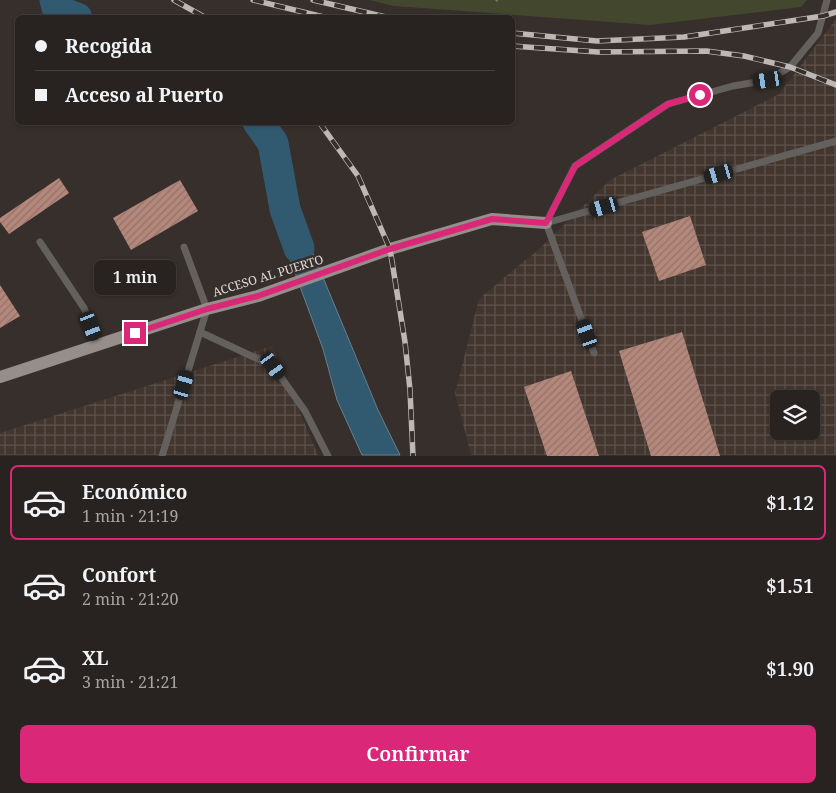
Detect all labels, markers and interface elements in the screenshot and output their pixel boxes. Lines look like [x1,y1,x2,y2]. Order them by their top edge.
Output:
text: Recogida [65,33,152,59]
car [752,70,783,90]
text: Acceso al Puerto [65,82,224,108]
route start [689,84,711,106]
car [702,163,735,185]
car [587,196,620,218]
street label: ACCESO AL PUERTO [210,251,325,300]
callout: 1 min [94,260,176,296]
text: 1 min [113,266,157,288]
car [78,309,103,343]
car [574,317,599,351]
route end [124,322,146,344]
car [258,349,287,383]
car [172,368,195,402]
map controls [770,390,820,440]
button: layers [770,390,820,440]
text: Económico [82,479,188,505]
icon: car [22,480,67,525]
text: $1.12 [766,490,814,516]
text: 1 min · 21:19 [82,505,178,527]
text: Confort [82,562,156,588]
icon: car [22,563,67,608]
text: $1.51 [766,573,814,599]
text: 2 min · 21:20 [82,588,178,610]
text: XL [82,645,108,671]
icon: car [22,646,67,691]
text: $1.90 [766,656,814,682]
text: 3 min · 21:21 [82,671,178,693]
button: Confirmar [20,725,816,783]

